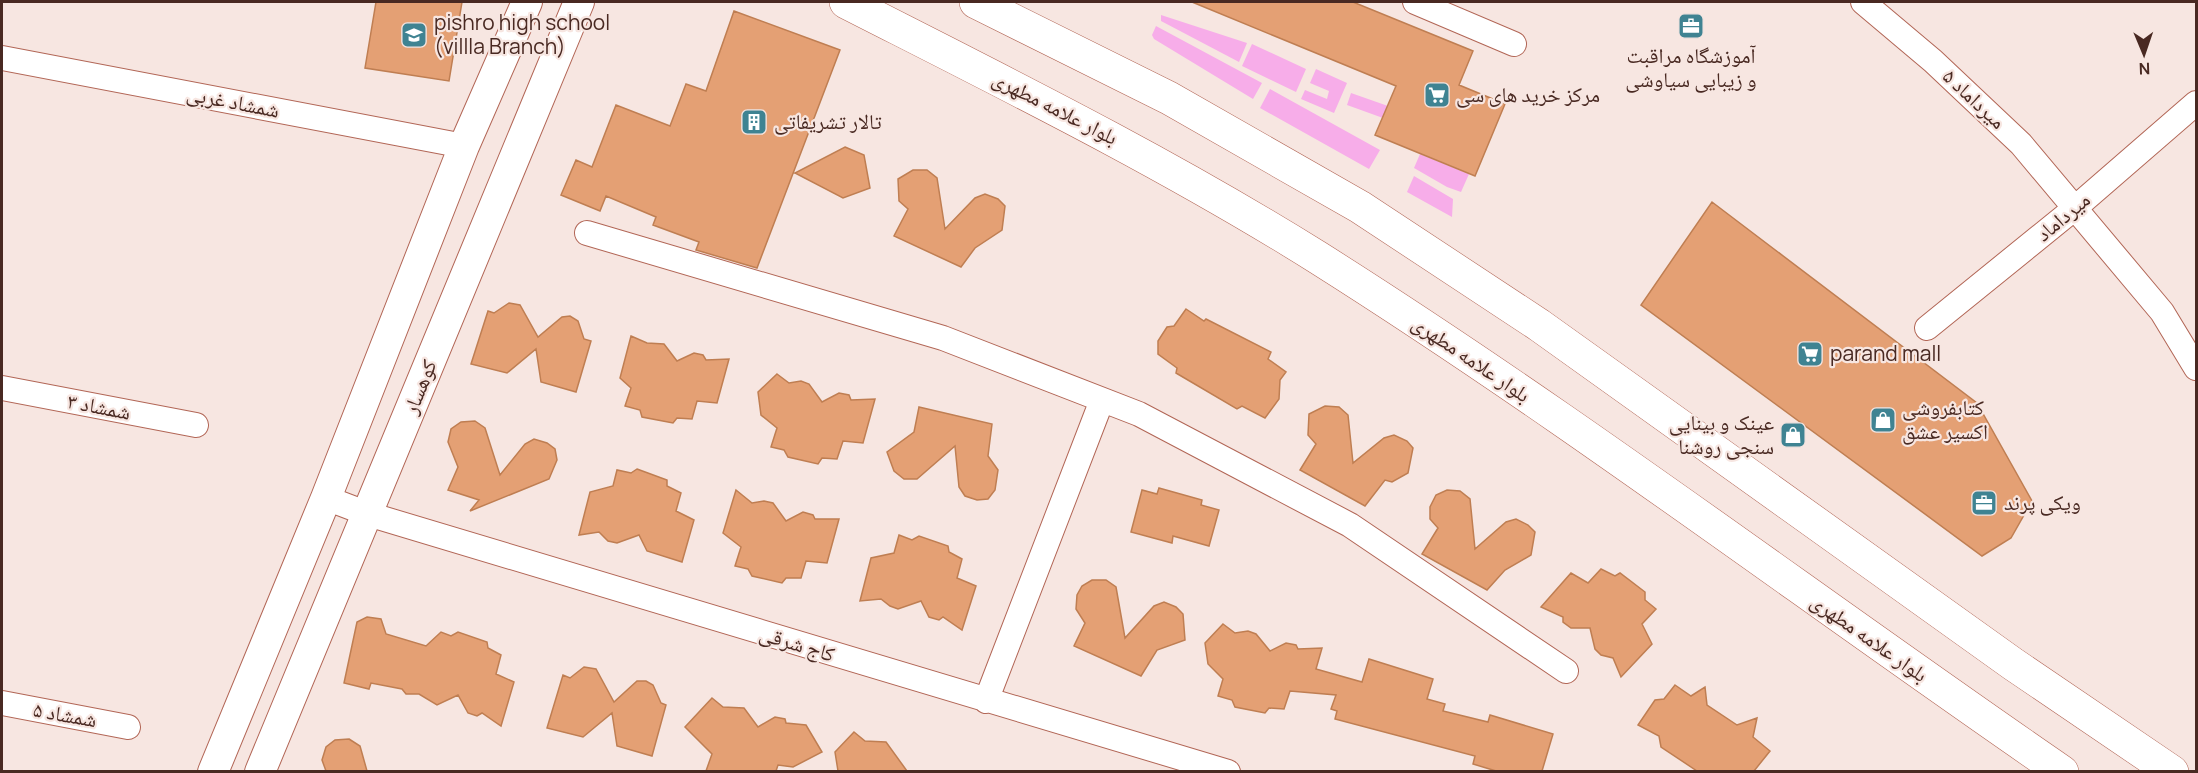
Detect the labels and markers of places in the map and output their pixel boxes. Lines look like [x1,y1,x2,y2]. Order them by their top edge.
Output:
place label: pishro high school (villla Branch) [434,8,610,60]
office icon: آموزشگاه مراقبت و زیبایی سیاوشی [1676,11,1706,41]
school or university icon: pishro high school (villla Branch) [399,20,429,50]
place label: آموزشگاه مراقبت و زیبایی سیاوشی [1625,41,1757,93]
supermarket icon: مرکز خرید های سی [1422,80,1452,110]
place label: مرکز خرید های سی [1456,80,1600,108]
building icon: تالار تشریفاتی [739,107,769,137]
place label: تالار تشریفاتی [774,107,882,135]
supermarket icon: parand mall [1795,339,1825,369]
place label: parand mall [1830,339,1941,367]
place label: کتابفروشی اکسیر عشق [1902,393,1988,445]
shop icon: کتابفروشی اکسیر عشق [1868,405,1898,435]
place label: عینک و بینایی سنجی روشنا [1669,408,1774,460]
shop icon: عینک و بینایی سنجی روشنا [1778,420,1808,450]
office icon: ویکی پرند [1969,488,1999,518]
place label: ویکی پرند [2004,488,2081,516]

